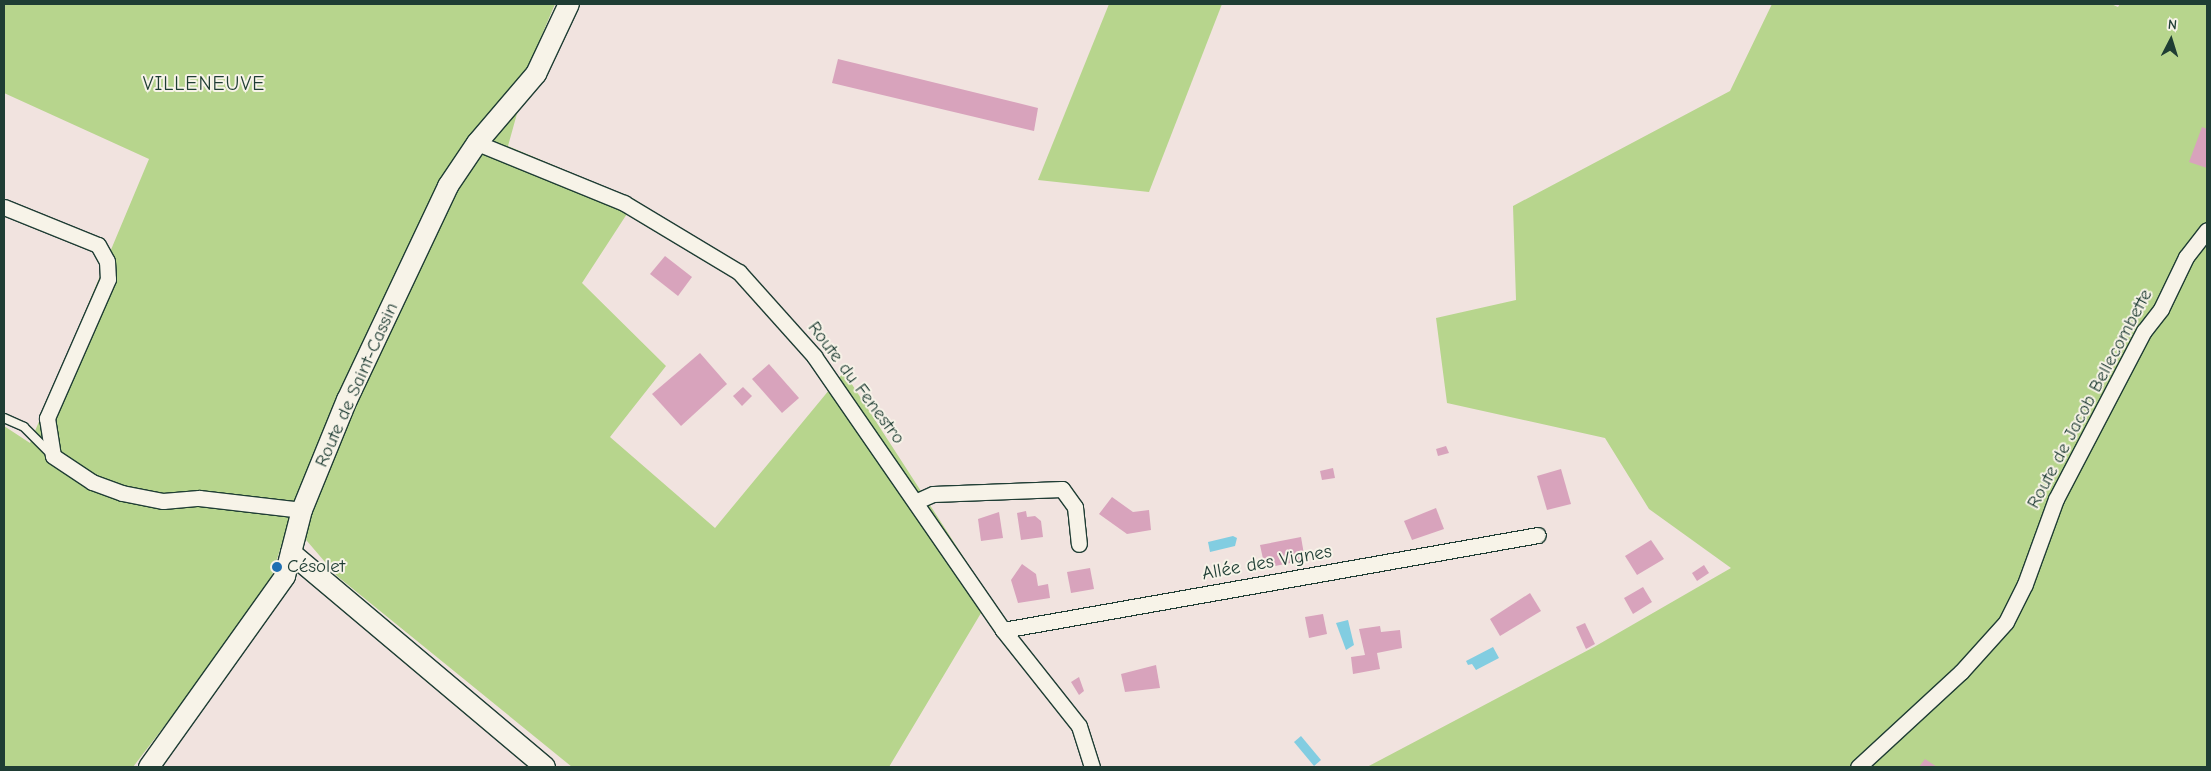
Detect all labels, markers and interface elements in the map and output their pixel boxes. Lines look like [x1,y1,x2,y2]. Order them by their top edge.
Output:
north arrow [2146,15,2196,65]
text: N [2167,16,2178,33]
district label: VILLENEUVE [142,71,266,95]
street label: Route de Jacob Bellecombette [2022,285,2158,513]
street label: Route de Saint-Cassin [310,299,404,471]
street label: Route du Fenestro [802,317,910,449]
street label: Allée des Vignes [1200,540,1334,586]
place label: Césolet [287,556,345,578]
marker: Césolet [271,561,283,573]

